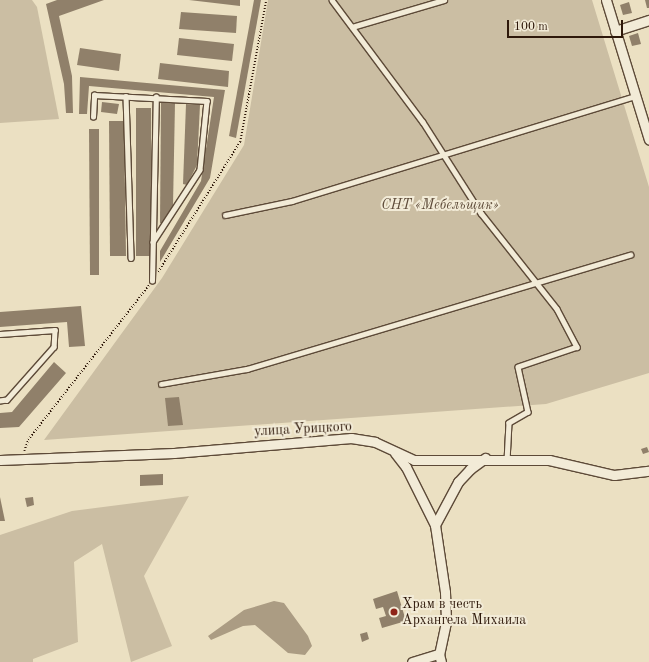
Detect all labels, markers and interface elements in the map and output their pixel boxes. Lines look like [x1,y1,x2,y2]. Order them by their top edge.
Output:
scale bar [509,12,625,38]
text: 100 m [514,21,548,33]
park label: СНТ «Мебельщик» [381,197,499,213]
street label: улица Урицкого [254,418,352,440]
place label: Храм в честь Архангела Михаила [402,596,526,628]
marker: Храм в честь Архангела Михаила [389,607,399,617]

